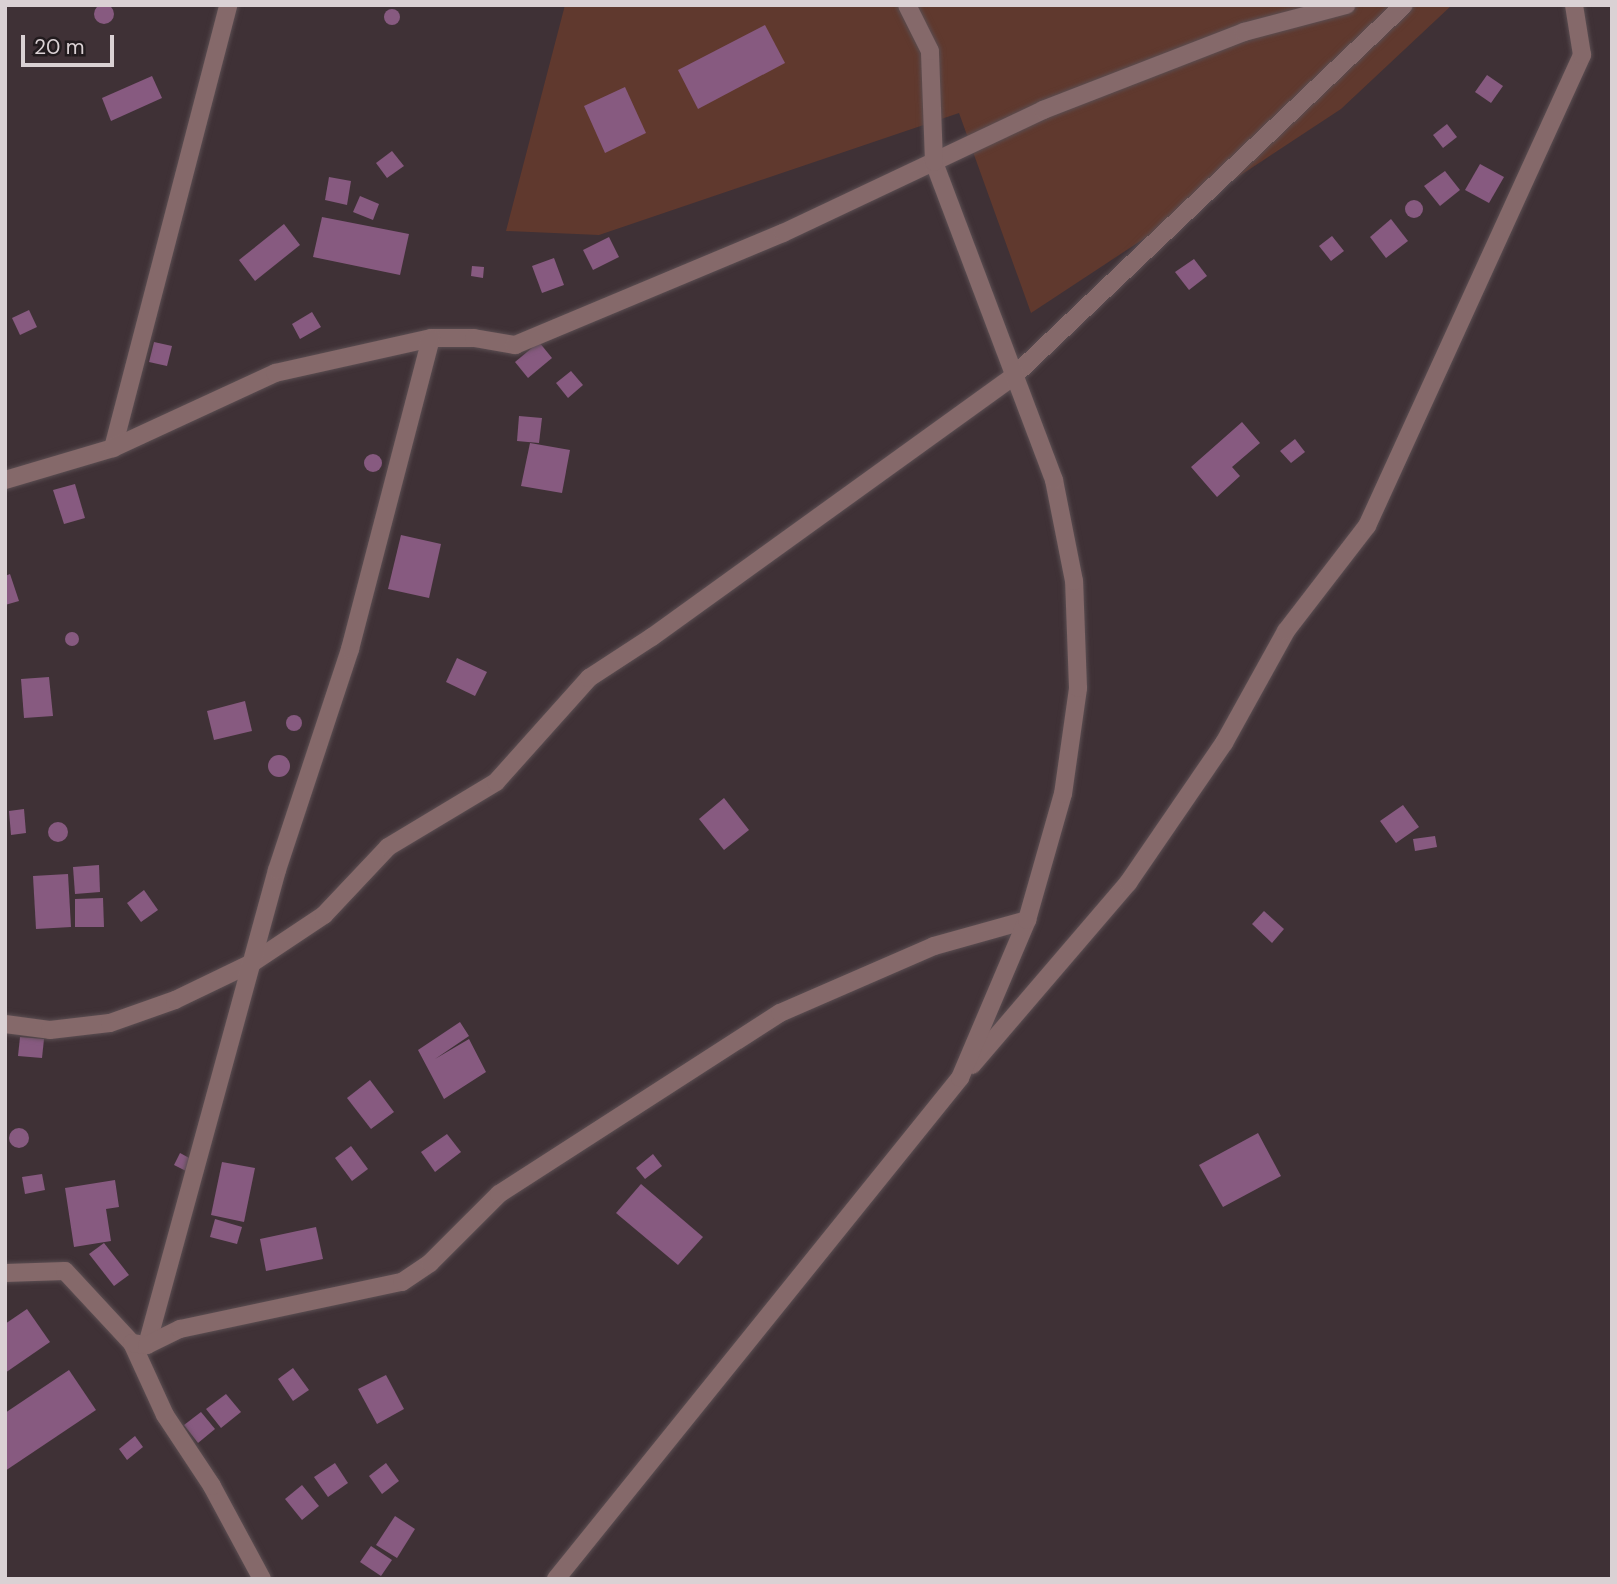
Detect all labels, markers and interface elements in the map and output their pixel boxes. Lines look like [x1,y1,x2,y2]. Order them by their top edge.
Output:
scale bar [24,21,117,65]
text: 20 m [34,33,85,61]

